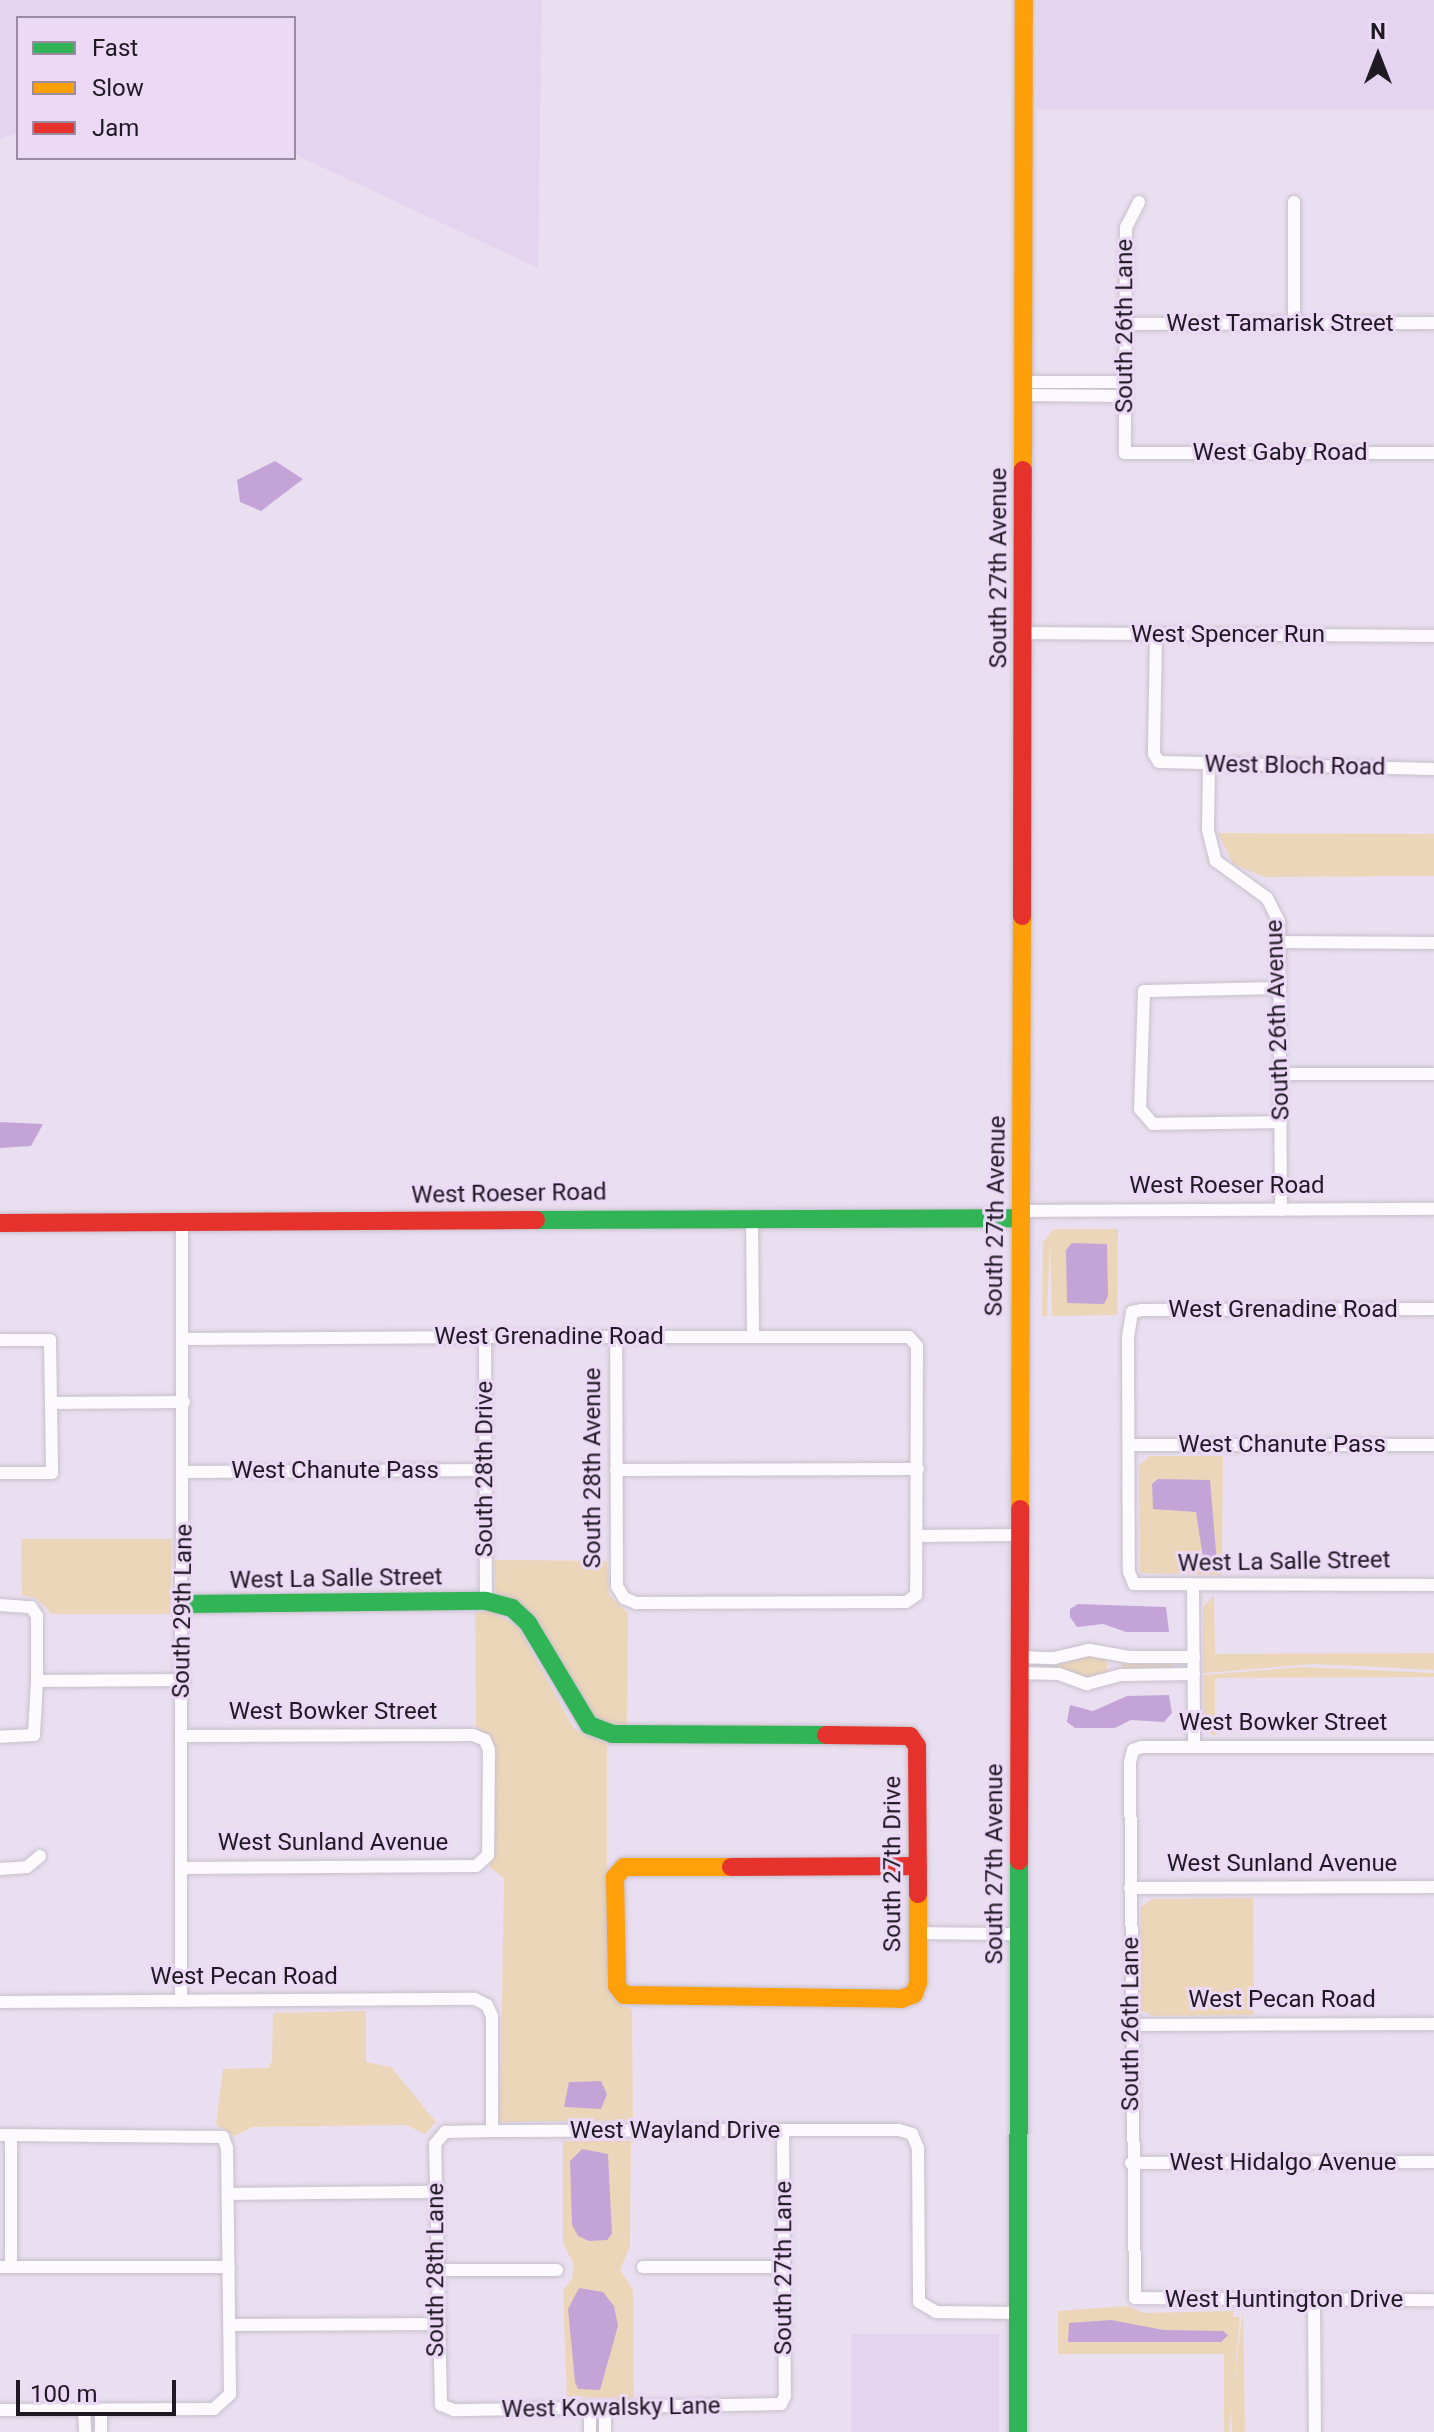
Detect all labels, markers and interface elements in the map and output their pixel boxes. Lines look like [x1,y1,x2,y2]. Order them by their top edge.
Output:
legend [16,16,296,160]
north arrow [1338,16,1418,96]
text: N [1370,19,1386,44]
text: Fast [92,34,138,62]
text: Slow [92,74,144,102]
text: Jam [92,114,139,142]
street label: South 26th Lane [1111,239,1139,413]
street label: West Tamarisk Street [1166,310,1394,338]
street label: West Gaby Road [1193,439,1367,467]
street label: South 27th Avenue [985,468,1013,668]
street label: West Spencer Run [1131,621,1325,649]
street label: West Bloch Road [1204,750,1386,782]
street label: South 26th Avenue [1260,919,1296,1121]
street label: South 27th Avenue [980,1115,1012,1317]
street label: West Roeser Road [1129,1172,1325,1200]
street label: West Roeser Road [411,1178,607,1210]
street label: West Grenadine Road [1168,1296,1398,1324]
street label: West Grenadine Road [434,1323,664,1351]
street label: South 28th Avenue [579,1368,607,1568]
street label: South 28th Drive [471,1381,499,1557]
street label: West Chanute Pass [1178,1431,1386,1459]
street label: West Chanute Pass [231,1457,439,1485]
street label: South 29th Lane [167,1524,199,1698]
street label: West La Salle Street [1177,1546,1391,1578]
street label: West La Salle Street [229,1563,443,1595]
street label: West Bowker Street [229,1698,437,1726]
street label: West Bowker Street [1179,1709,1387,1737]
street label: South 27th Avenue [981,1764,1009,1964]
street label: South 27th Drive [879,1776,907,1952]
street label: West Sunland Avenue [218,1829,448,1857]
street label: West Sunland Avenue [1167,1850,1397,1878]
street label: South 26th Lane [1117,1937,1145,2111]
street label: West Pecan Road [150,1963,338,1991]
street label: West Pecan Road [1188,1986,1376,2014]
street label: West Wayland Drive [570,2117,780,2145]
street label: West Hidalgo Avenue [1170,2149,1396,2177]
street label: South 27th Lane [770,2181,798,2355]
street label: South 28th Lane [422,2183,450,2357]
street label: West Huntington Drive [1165,2286,1403,2314]
scale bar [20,2364,180,2414]
text: 100 m [30,2380,97,2408]
street label: West Kowalsky Lane [501,2392,721,2424]

